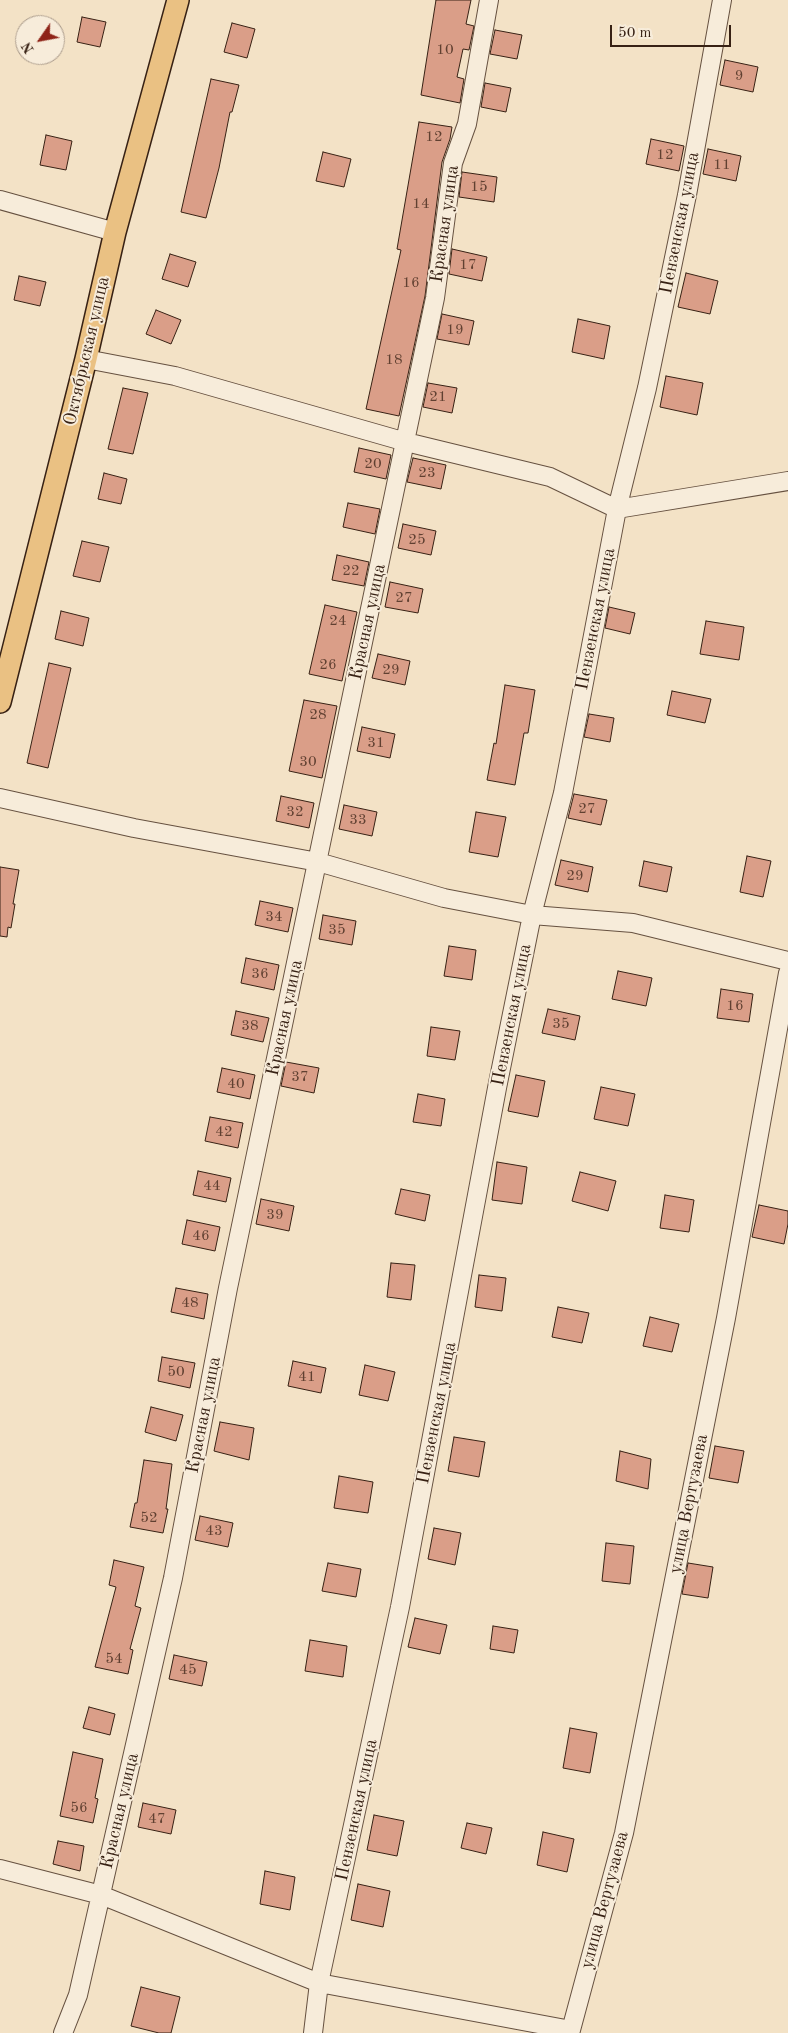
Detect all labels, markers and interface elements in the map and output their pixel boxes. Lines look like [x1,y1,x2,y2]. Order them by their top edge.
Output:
north arrow [15,15,65,65]
scale bar [613,15,734,47]
text: 50 m [618,26,652,41]
text: N [19,39,37,56]
house number: 10 [436,41,454,59]
house number: 9 [735,67,743,85]
house number: 12 [425,128,443,146]
house number: 12 [656,146,674,164]
street label: Пензенская улица [656,150,704,296]
house number: 11 [713,156,731,174]
street label: Красная улица [426,164,464,284]
house number: 15 [470,178,488,196]
house number: 14 [412,195,430,213]
house number: 17 [459,256,477,274]
street label: Октябрьская улица [59,274,115,428]
house number: 16 [402,274,420,292]
house number: 19 [446,321,464,339]
house number: 18 [385,351,403,369]
house number: 21 [429,388,447,406]
house number: 20 [364,455,382,473]
house number: 23 [418,464,436,482]
house number: 25 [408,531,426,549]
street label: Пензенская улица [572,546,620,692]
house number: 22 [342,562,360,580]
street label: Красная улица [345,562,391,682]
house number: 27 [395,589,413,607]
house number: 24 [329,612,347,630]
house number: 26 [319,656,337,674]
house number: 29 [382,661,400,679]
house number: 28 [309,706,327,724]
house number: 31 [367,734,385,752]
house number: 30 [299,753,317,771]
house number: 27 [578,800,596,818]
house number: 32 [286,803,304,821]
house number: 33 [349,811,367,829]
house number: 29 [566,867,584,885]
house number: 34 [265,908,283,926]
house number: 35 [328,921,346,939]
street label: Пензенская улица [488,942,536,1088]
street label: Красная улица [262,958,308,1078]
house number: 36 [251,965,269,983]
house number: 16 [726,997,744,1015]
house number: 35 [552,1015,570,1033]
house number: 38 [241,1017,259,1035]
house number: 37 [291,1068,309,1086]
house number: 40 [227,1075,245,1093]
house number: 42 [215,1123,233,1141]
house number: 44 [203,1177,221,1195]
house number: 39 [266,1206,284,1224]
house number: 46 [192,1227,210,1245]
house number: 48 [181,1294,199,1312]
street label: Пензенская улица [413,1340,461,1486]
street label: Красная улица [182,1355,226,1475]
house number: 50 [167,1363,185,1381]
house number: 41 [298,1368,316,1386]
street label: улица Вертузаева [665,1432,713,1576]
house number: 52 [140,1509,158,1527]
house number: 43 [205,1522,223,1540]
house number: 54 [105,1650,123,1668]
house number: 45 [179,1661,197,1679]
street label: Пензенская улица [331,1737,383,1883]
street label: Красная улица [96,1751,144,1871]
house number: 56 [70,1799,88,1817]
house number: 47 [148,1810,166,1828]
street label: улица Вертузаева [576,1829,634,1971]

